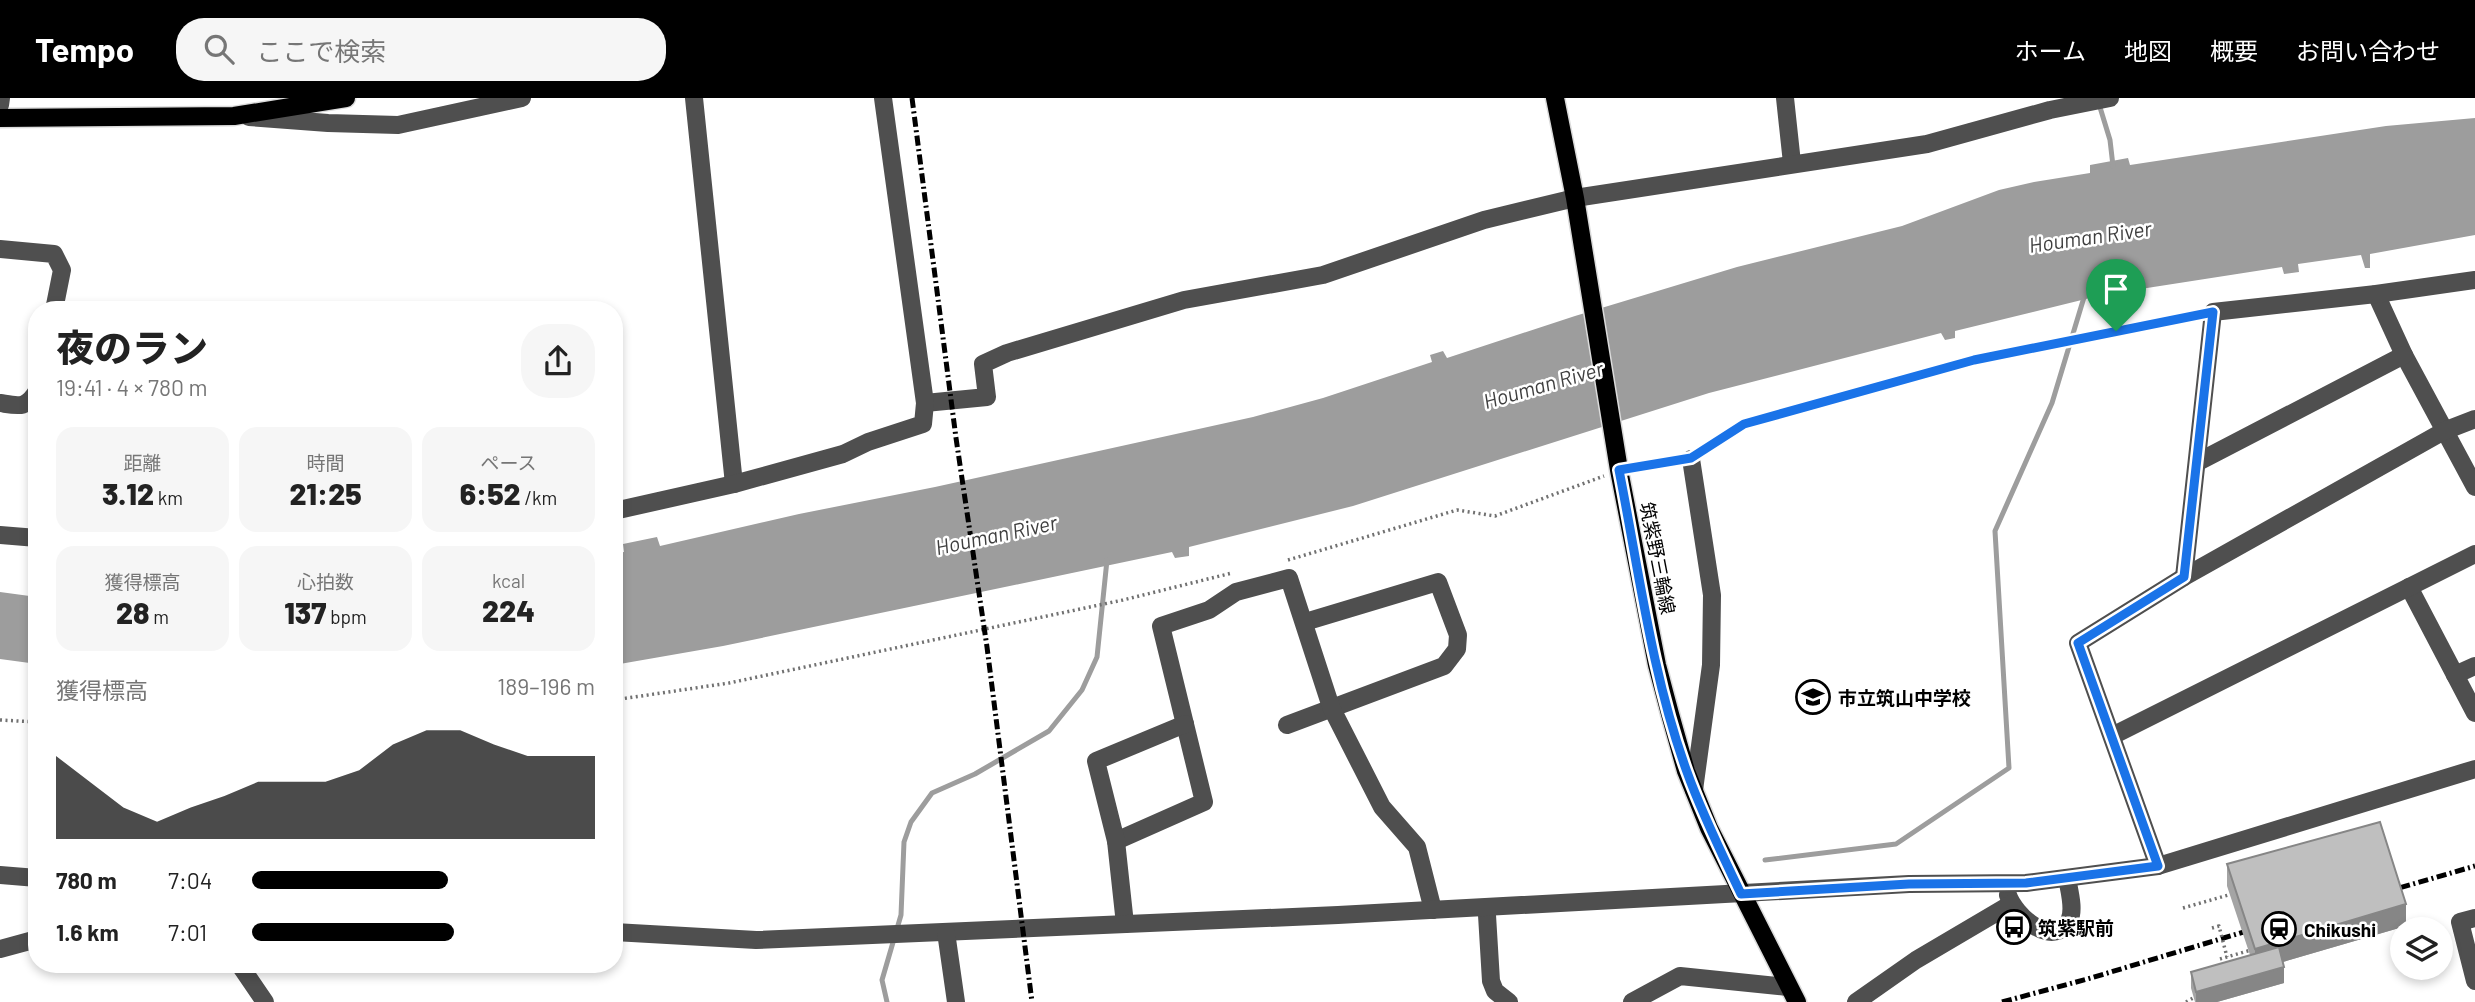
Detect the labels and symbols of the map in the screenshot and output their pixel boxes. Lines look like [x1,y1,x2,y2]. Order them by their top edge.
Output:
water label: Houman River [2027,215,2154,257]
pin [2086,259,2146,331]
water label: Houman River [1480,355,1606,413]
street label: 筑紫野三輪線 [1636,500,1680,616]
water label: Houman River [933,509,1060,559]
school or university icon: 市立筑山中学校 [1794,678,1832,716]
place label: 市立筑山中学校 [1838,686,1971,709]
bus stop icon: 筑紫駅前 [1995,908,2033,946]
station icon: Chikushi [2260,910,2298,948]
place label: 筑紫駅前 [2038,916,2114,939]
place label: Chikushi [2304,918,2376,941]

